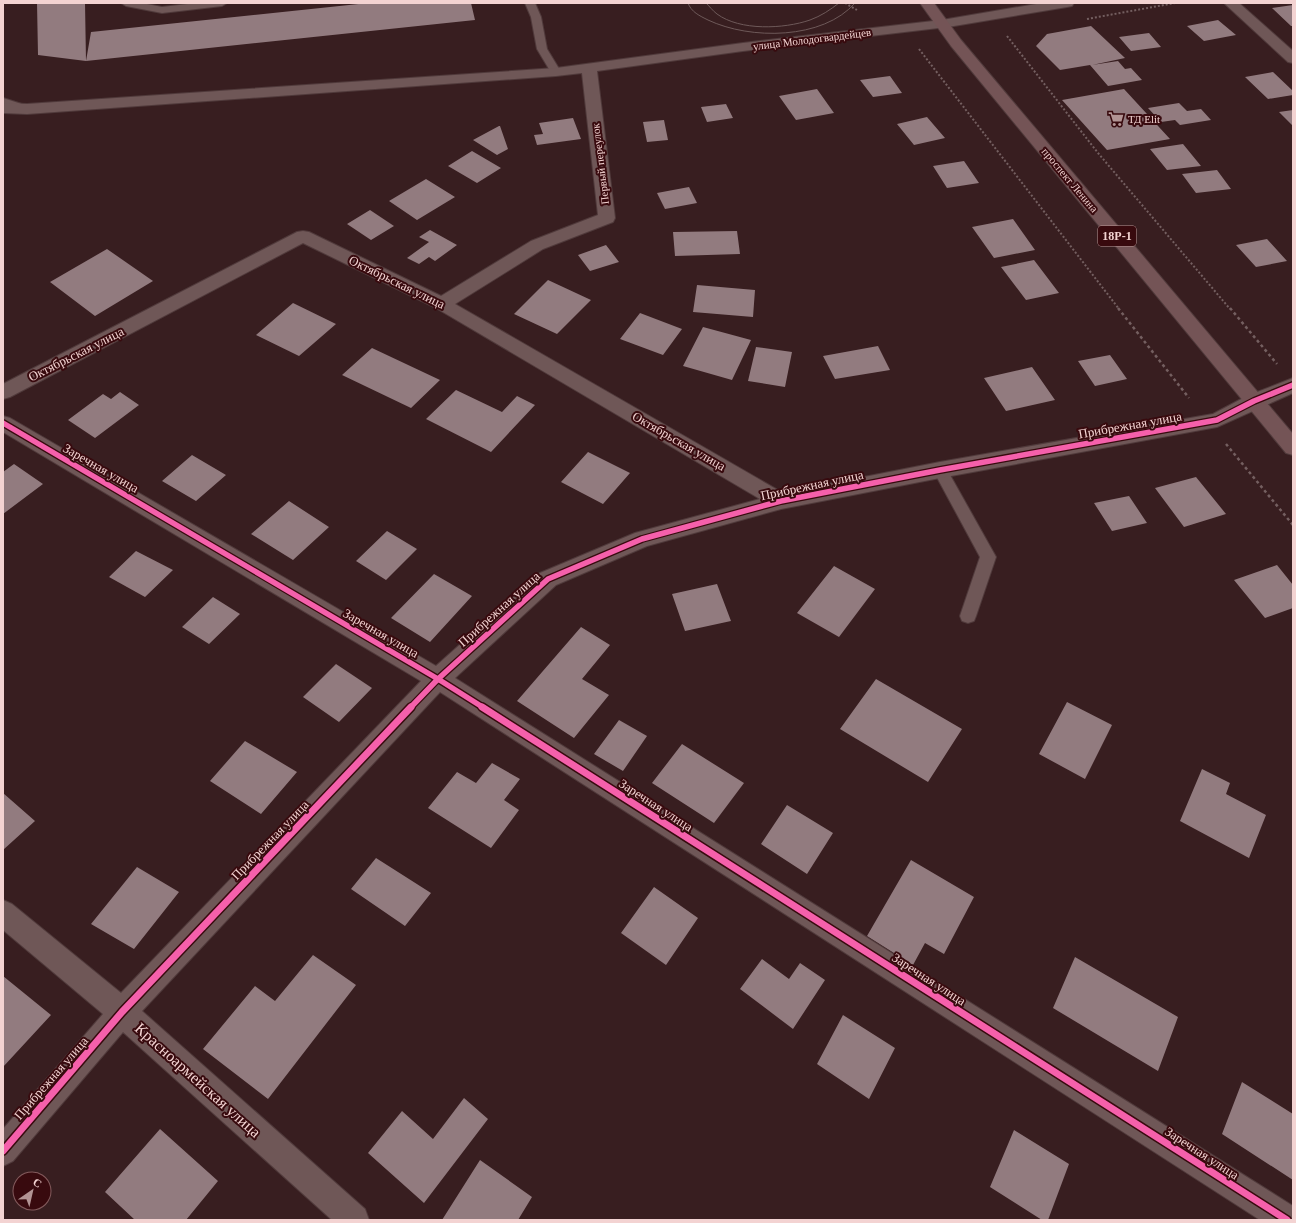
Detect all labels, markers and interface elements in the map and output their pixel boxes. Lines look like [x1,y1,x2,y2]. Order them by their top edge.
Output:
street label: улица Молодогвардейцев [752,26,872,52]
supermarket icon: ТД Elit [1107,110,1125,128]
place label: ТД Elit [1128,113,1160,125]
street label: Первый переулок [589,122,611,205]
street label: проспект Ленина [1040,145,1101,215]
road number: 18Р-1 [1098,226,1136,246]
street label: Октябрьская улица [346,252,448,312]
street label: Октябрьская улица [26,323,126,385]
street label: Октябрьская улица [630,408,728,474]
street label: Прибрежная улица [1077,408,1183,441]
street label: Заречная улица [61,440,142,496]
street label: Прибрежная улица [759,467,865,503]
street label: Прибрежная улица [455,568,543,650]
street label: Заречная улица [341,605,422,661]
street label: Заречная улица [616,776,696,835]
street label: Прибрежная улица [228,797,312,883]
street label: Заречная улица [889,950,969,1009]
street label: Красноармейская улица [131,1019,264,1141]
street label: Прибрежная улица [11,1033,91,1122]
street label: Заречная улица [1162,1124,1242,1183]
north arrow [12,1171,52,1211]
text: С [31,1176,44,1190]

